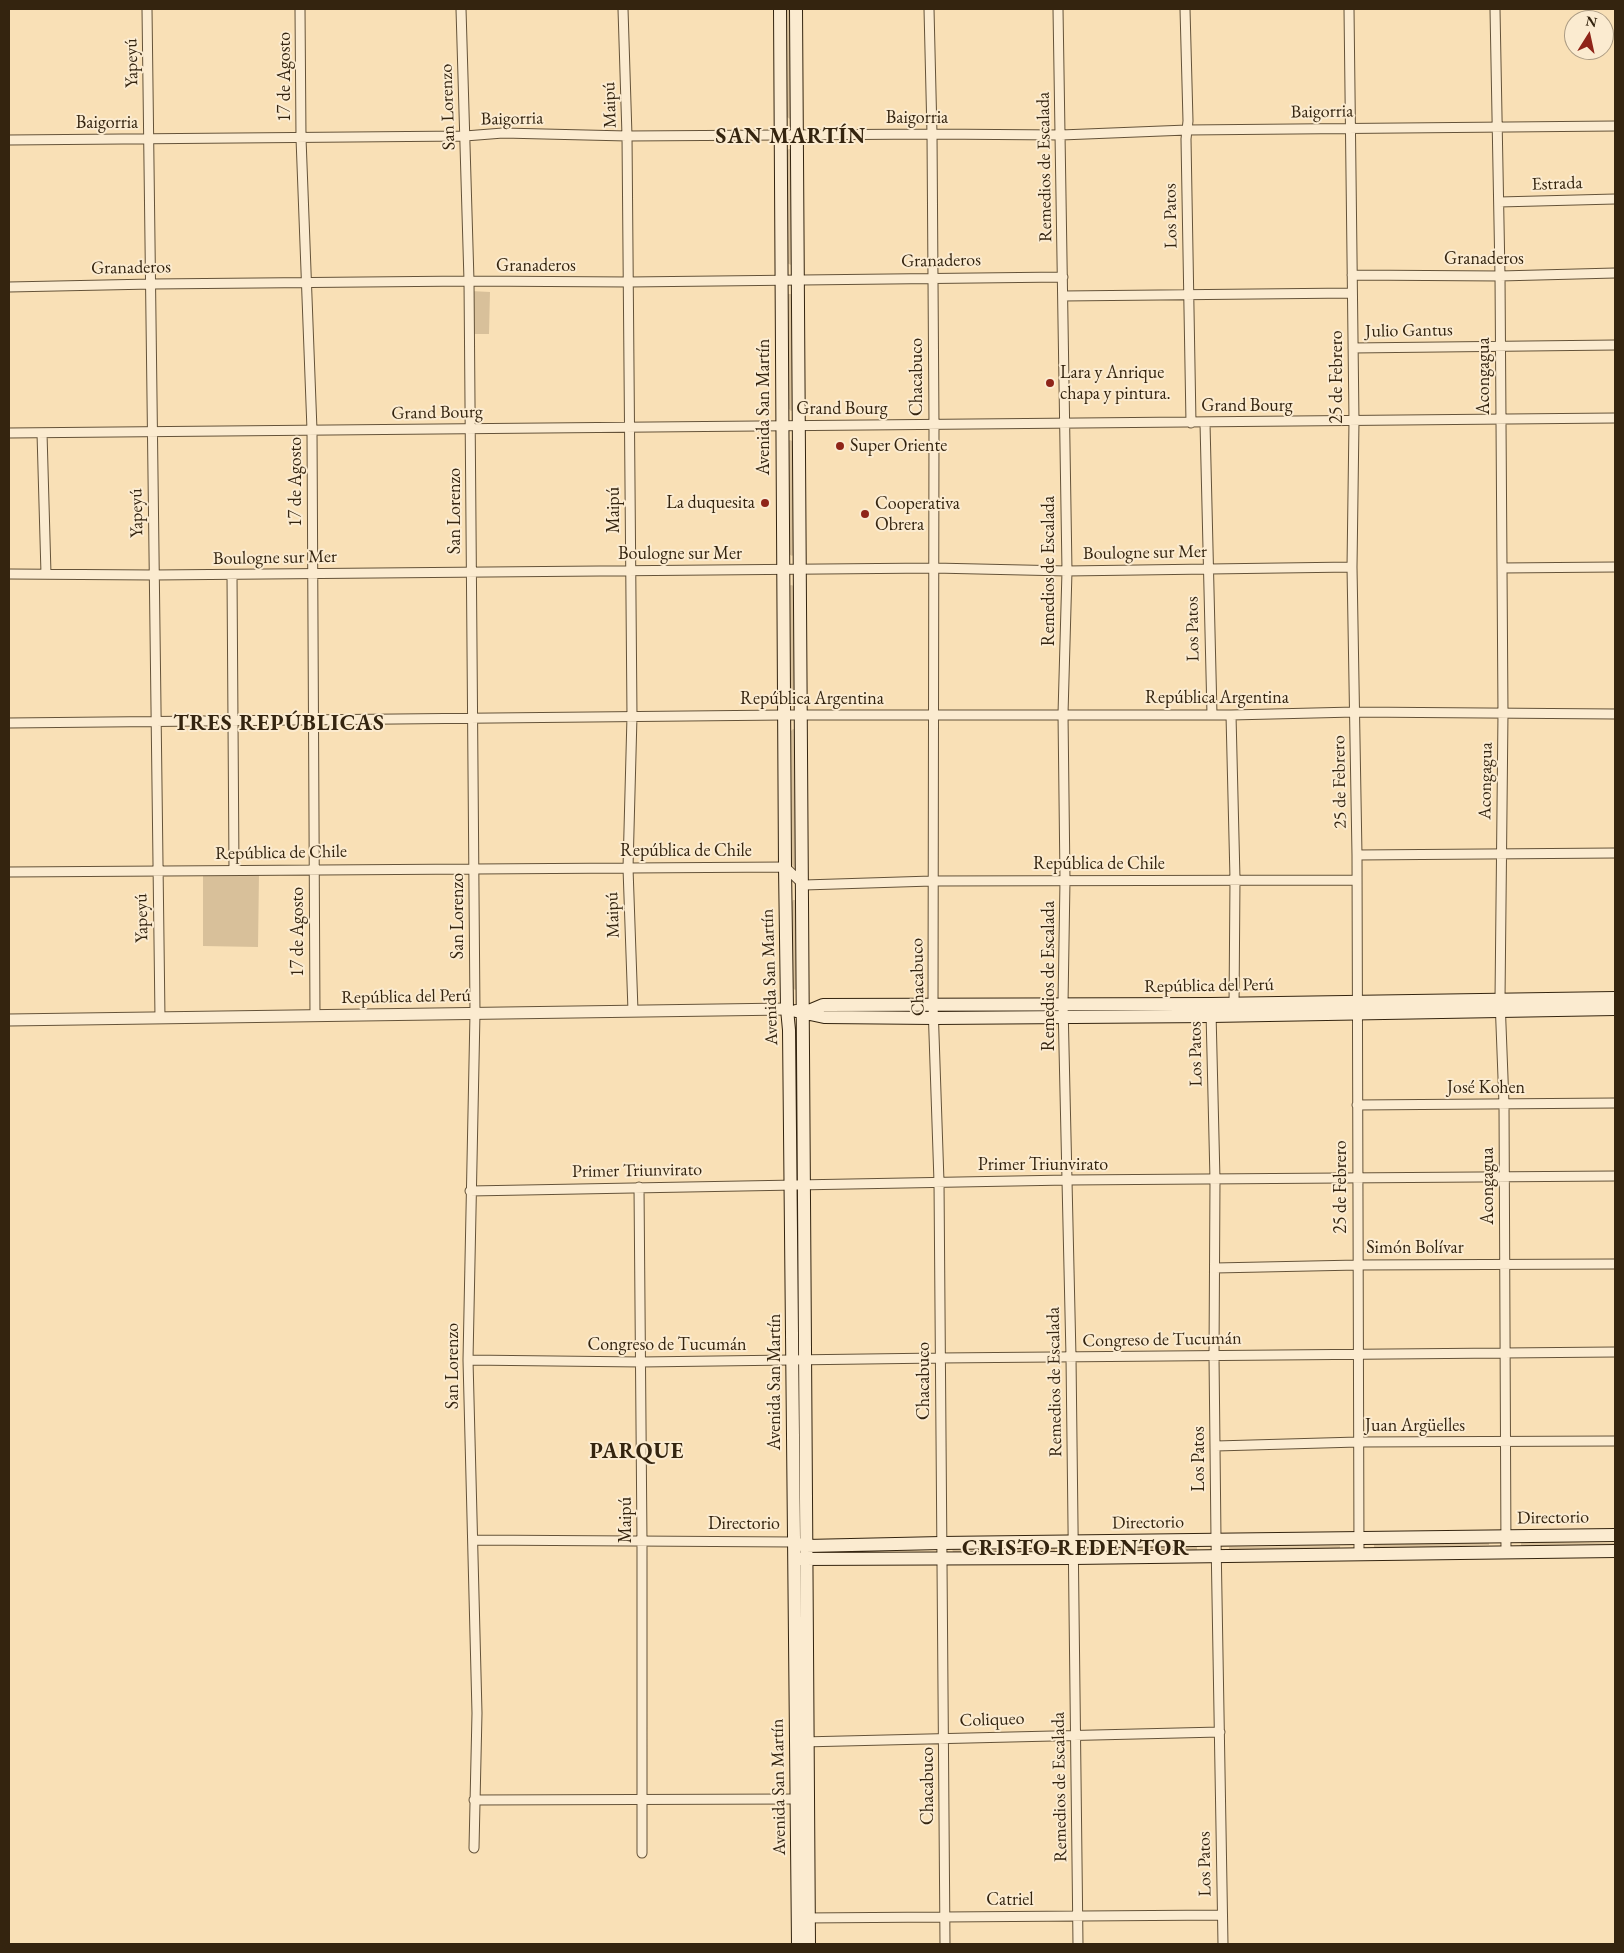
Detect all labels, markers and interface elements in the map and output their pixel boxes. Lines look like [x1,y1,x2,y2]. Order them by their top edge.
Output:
north arrow [1564,10,1614,60]
text: N [1584,11,1599,31]
street label: 17 de Agosto [274,32,296,122]
street label: Yapeyú [121,38,143,88]
street label: San Lorenzo [436,63,460,151]
street label: Maipú [598,81,622,129]
street label: Remedios de Escalada [1033,92,1057,242]
street label: Baigorria [1291,101,1353,123]
street label: Baigorria [886,107,948,129]
street label: Baigorria [481,108,543,130]
street label: Baigorria [76,112,138,134]
district label: SAN MARTÍN [714,124,868,150]
street label: Estrada [1531,172,1583,196]
street label: Los Patos [1160,183,1182,249]
street label: Granaderos [1444,248,1524,270]
street label: Granaderos [901,250,981,272]
street label: Granaderos [496,255,576,277]
street label: Granaderos [91,257,171,279]
street label: Julio Gantus [1365,319,1453,343]
street label: 25 de Febrero [1326,330,1348,424]
street label: Acongagua [1473,337,1495,415]
street label: Chacabuco [906,338,928,416]
street label: Avenida San Martín [753,339,775,475]
place label: Lara y Anrique chapa y pintura. [1060,362,1171,404]
marker: Lara y Anrique chapa y pintura. [1044,377,1056,389]
street label: Grand Bourg [1201,395,1293,417]
street label: Grand Bourg [796,398,888,420]
street label: Grand Bourg [391,401,483,425]
place label: Super Oriente [850,435,947,457]
street label: 17 de Agosto [285,437,307,527]
marker: Super Oriente [834,440,846,452]
street label: San Lorenzo [444,468,466,554]
street label: Maipú [603,487,625,533]
street label: Yapeyú [126,488,148,538]
place label: La duquesita [666,492,755,514]
place label: Cooperativa Obrera [875,493,960,536]
street label: Remedios de Escalada [1038,496,1060,646]
marker: La duquesita [759,497,771,509]
marker: Cooperativa Obrera [859,508,871,520]
street label: Boulogne sur Mer [1083,541,1207,565]
street label: Boulogne sur Mer [618,543,742,565]
street label: Boulogne sur Mer [213,546,337,570]
street label: Los Patos [1182,596,1204,662]
street label: República Argentina [1145,687,1289,709]
street label: República Argentina [740,688,884,710]
district label: TRES REPÚBLICAS [171,711,387,737]
street label: 25 de Febrero [1328,735,1352,829]
street label: Acongagua [1475,742,1497,820]
street label: República de Chile [620,840,752,862]
street label: República de Chile [215,841,347,865]
street label: República de Chile [1033,853,1165,875]
street label: San Lorenzo [447,873,469,959]
street label: 17 de Agosto [287,887,309,977]
street label: Maipú [601,891,625,939]
street label: Yapeyú [131,893,153,943]
street label: Remedios de Escalada [1038,901,1060,1051]
street label: Avenida San Martín [757,908,783,1046]
street label: Chacabuco [907,938,929,1016]
street label: República del Perú [1144,974,1274,998]
street label: República del Perú [341,985,471,1009]
street label: Los Patos [1185,1021,1207,1087]
street label: José Kohen [1447,1077,1525,1099]
street label: 25 de Febrero [1330,1140,1352,1234]
street label: Acongagua [1477,1147,1499,1225]
street label: Primer Triunvirato [978,1154,1108,1176]
street label: Primer Triunvirato [572,1159,702,1183]
street label: Simón Bolívar [1366,1237,1464,1259]
street label: Remedios de Escalada [1043,1307,1067,1457]
street label: Avenida San Martín [764,1314,786,1450]
street label: San Lorenzo [442,1323,464,1409]
street label: Congreso de Tucumán [1082,1328,1242,1352]
street label: Congreso de Tucumán [587,1334,747,1356]
street label: Chacabuco [913,1342,935,1420]
street label: Juan Argüelles [1365,1415,1465,1437]
street label: Los Patos [1188,1426,1210,1492]
district label: PARQUE [589,1439,685,1465]
street label: Maipú [615,1497,637,1543]
street label: Directorio [1517,1507,1589,1529]
street label: Directorio [1112,1512,1184,1534]
street label: Directorio [708,1513,780,1535]
district label: CRISTO REDENTOR [960,1536,1192,1562]
street label: Coliqueo [959,1708,1025,1732]
street label: Remedios de Escalada [1048,1712,1072,1862]
street label: Avenida San Martín [767,1718,791,1856]
street label: Chacabuco [917,1747,939,1825]
street label: Los Patos [1194,1831,1216,1897]
street label: Catriel [986,1889,1034,1911]

